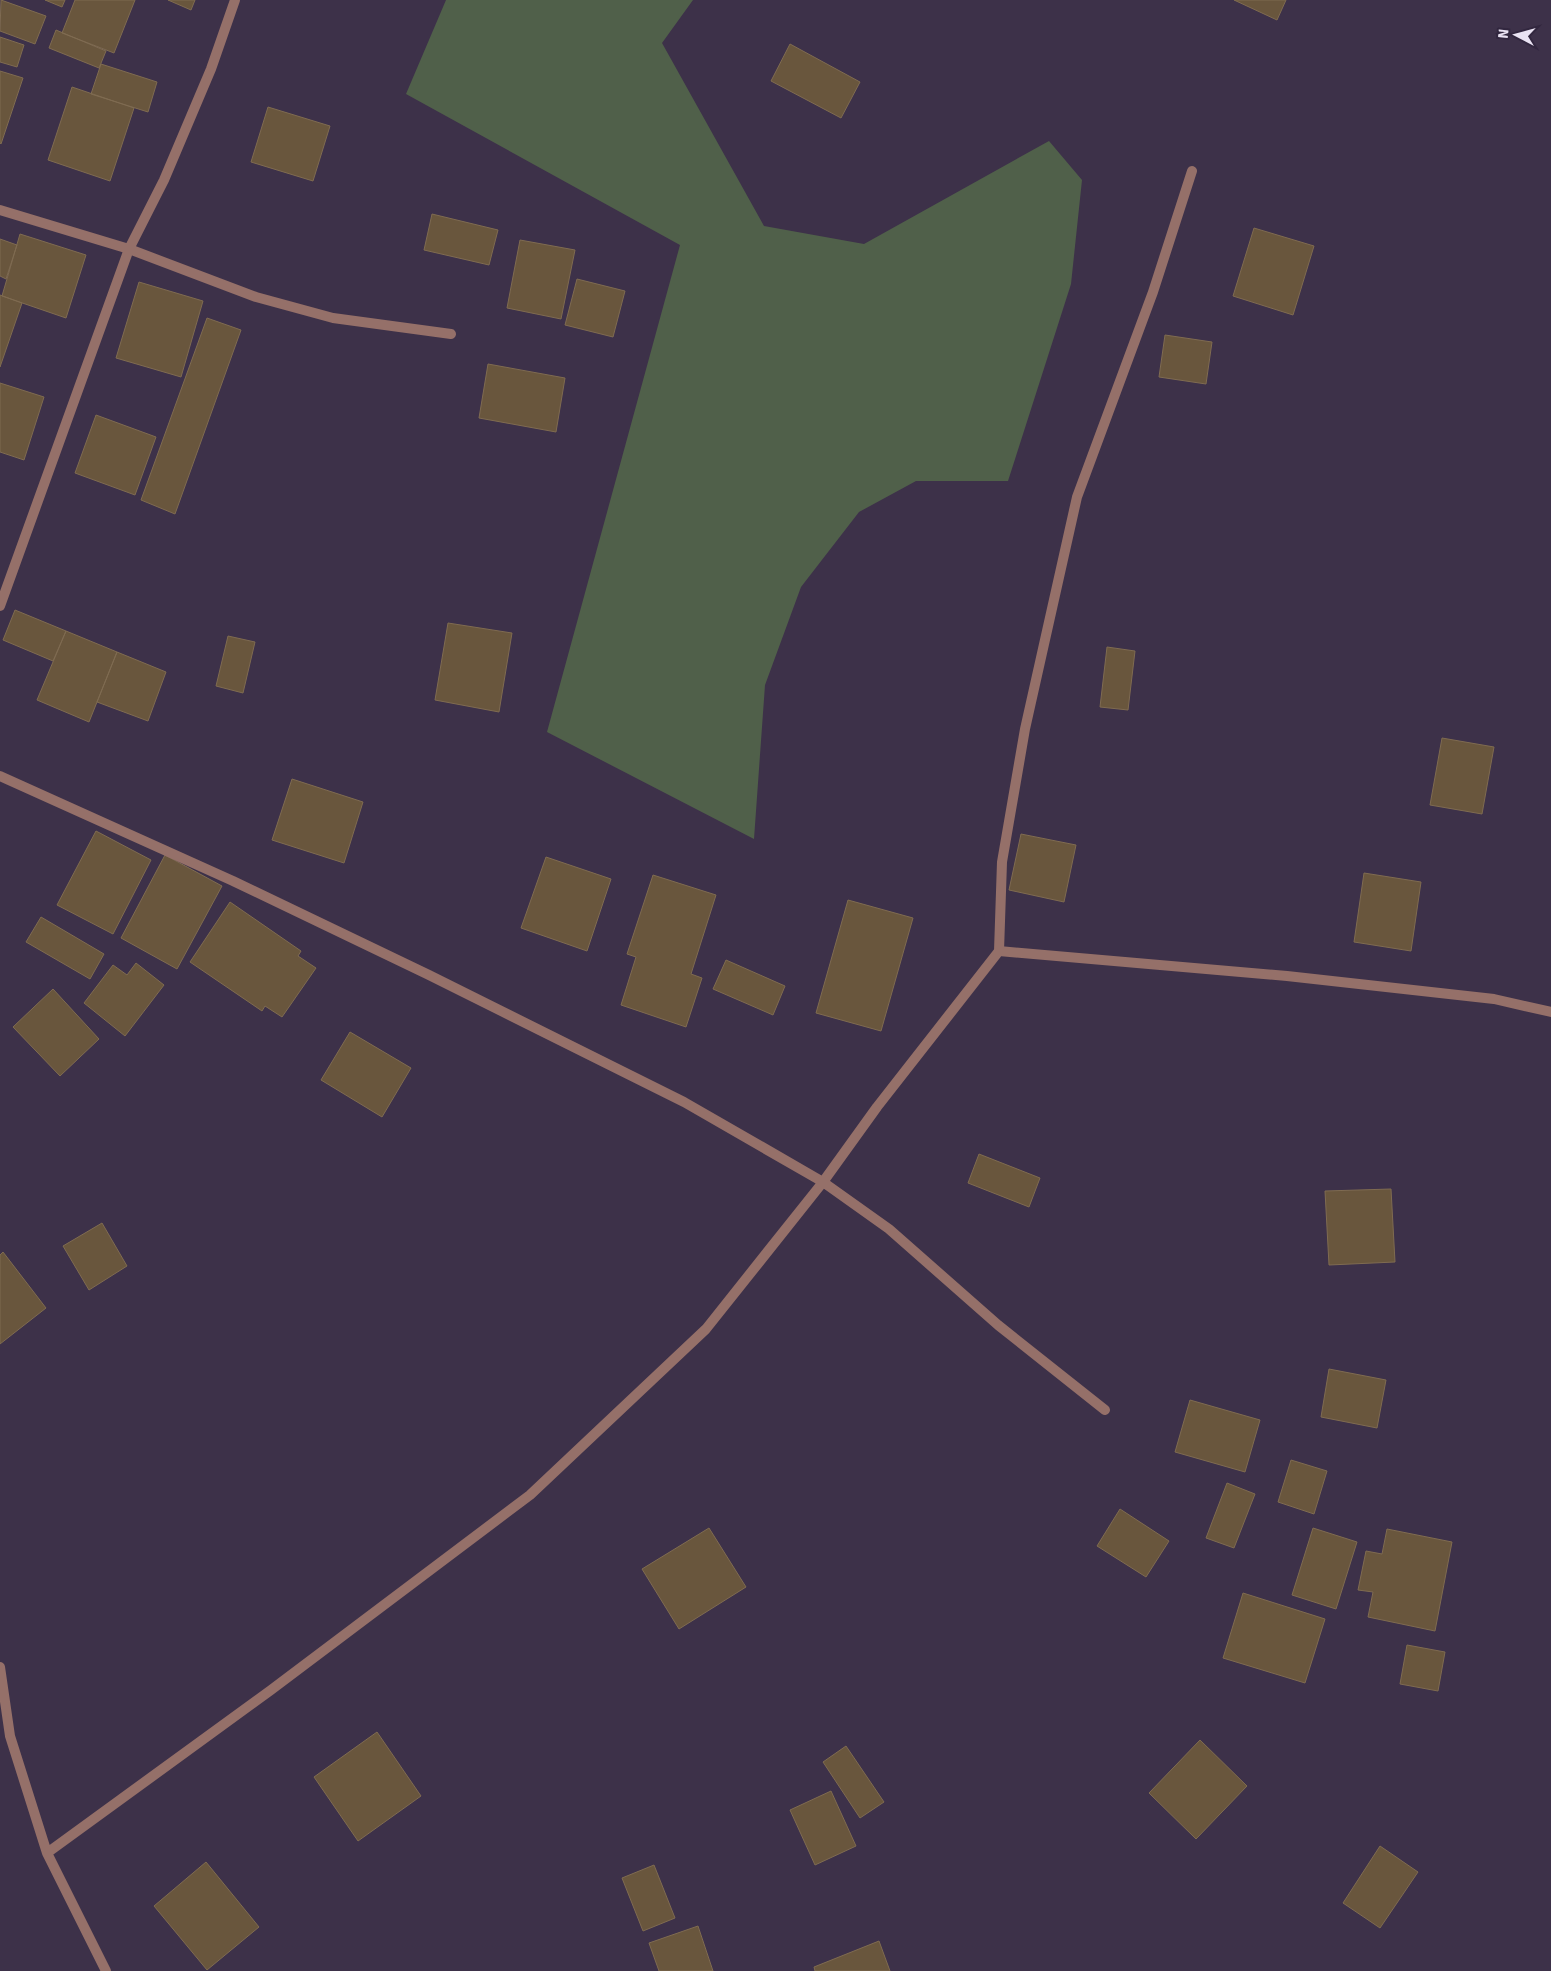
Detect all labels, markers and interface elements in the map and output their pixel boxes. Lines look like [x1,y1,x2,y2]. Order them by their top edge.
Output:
north arrow [1491,10,1541,60]
text: N [1495,28,1513,39]

